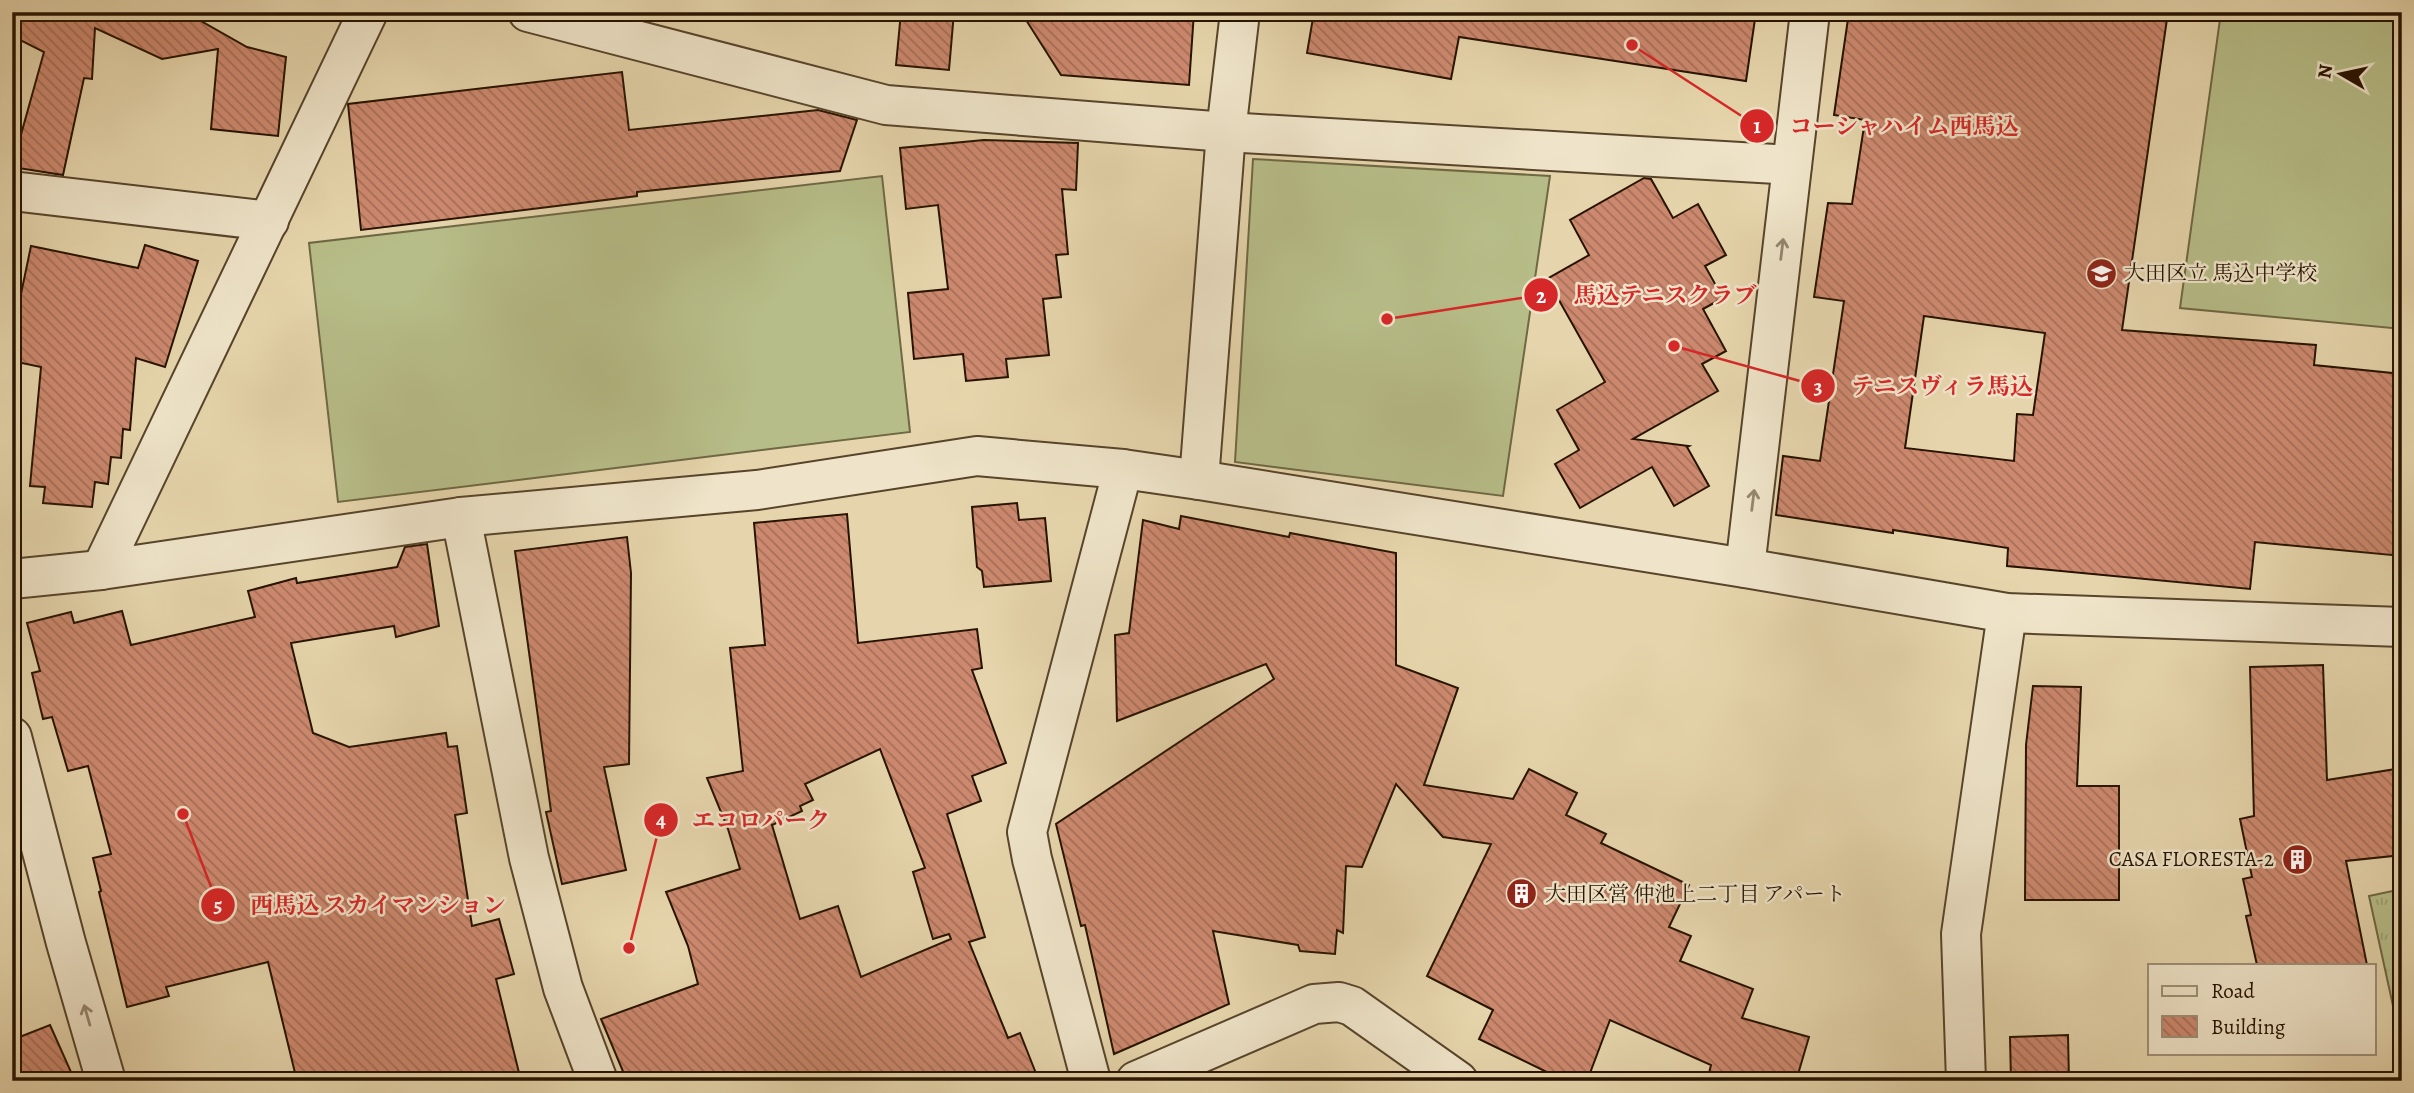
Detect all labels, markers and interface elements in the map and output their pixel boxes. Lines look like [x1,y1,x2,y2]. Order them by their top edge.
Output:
north arrow [2306,38,2376,108]
text: N [2311,62,2339,80]
callout: コーシャハイム西馬込 [1740,104,2033,148]
text: コーシャハイム西馬込 [1789,111,2020,142]
text: 1 [1753,112,1761,140]
one-way arrow [1775,239,1788,261]
school or university icon: 大田区立 馬込中学校 [2084,256,2118,290]
place label: 大田区立 馬込中学校 [2124,259,2317,287]
callout: 馬込テニスクラブ [1524,273,1771,317]
text: 馬込テニスクラブ [1573,280,1757,311]
text: 2 [1536,282,1546,310]
callout: テニスヴィラ馬込 [1801,364,2048,408]
text: テニスヴィラ馬込 [1851,371,2034,402]
text: 3 [1813,373,1823,401]
one-way arrow [1746,489,1759,512]
callout: エコロパーク [643,798,844,842]
text: エコロパーク [692,805,830,836]
text: 4 [656,806,666,834]
building icon: CASA FLORESTA-2 [2280,842,2314,876]
place label: CASA FLORESTA-2 [2109,845,2274,873]
building icon: 大田区営 仲池上二丁目 アパート [1505,877,1539,911]
place label: 大田区営 仲池上二丁目 アパート [1545,880,1846,908]
callout: 西馬込 スカイマンション [200,883,520,927]
text: 西馬込 スカイマンション [250,890,506,921]
text: 5 [214,891,223,919]
legend [2148,964,2376,1054]
text: Road [2211,977,2255,1005]
one-way arrow [80,1005,93,1027]
text: Building [2211,1013,2286,1041]

